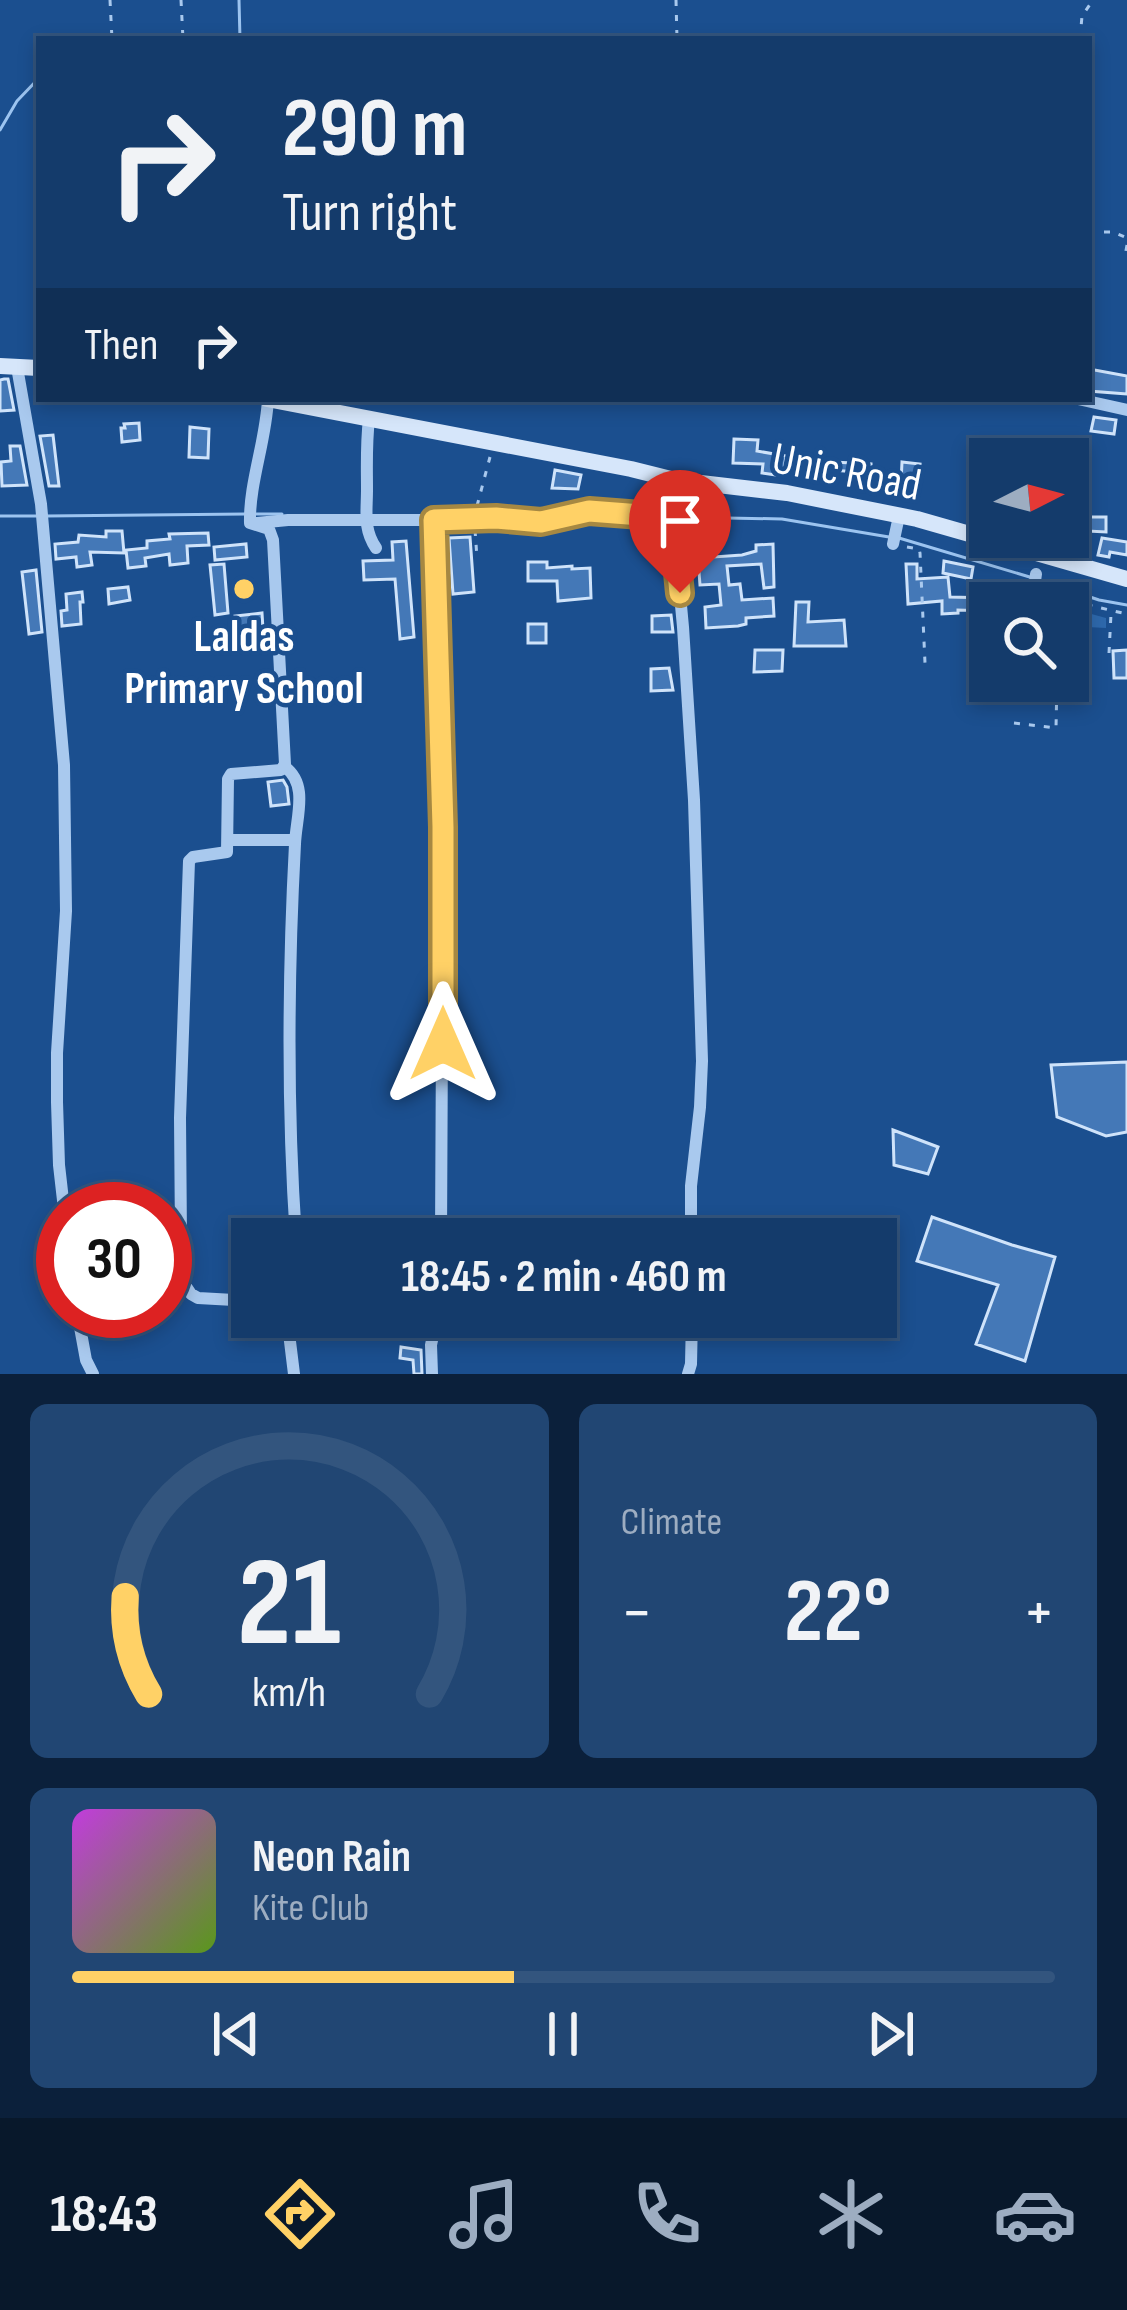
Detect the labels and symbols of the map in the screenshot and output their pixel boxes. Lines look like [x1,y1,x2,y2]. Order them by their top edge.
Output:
street label: Unic Road [768,431,925,514]
north arrow [969,438,1089,558]
pin [629,470,731,593]
marker: Laldas Primary School [231,576,257,602]
place label: Laldas Primary School [124,610,364,717]
position arrow [380,981,506,1107]
speed limit sign: 30 [36,1182,192,1338]

